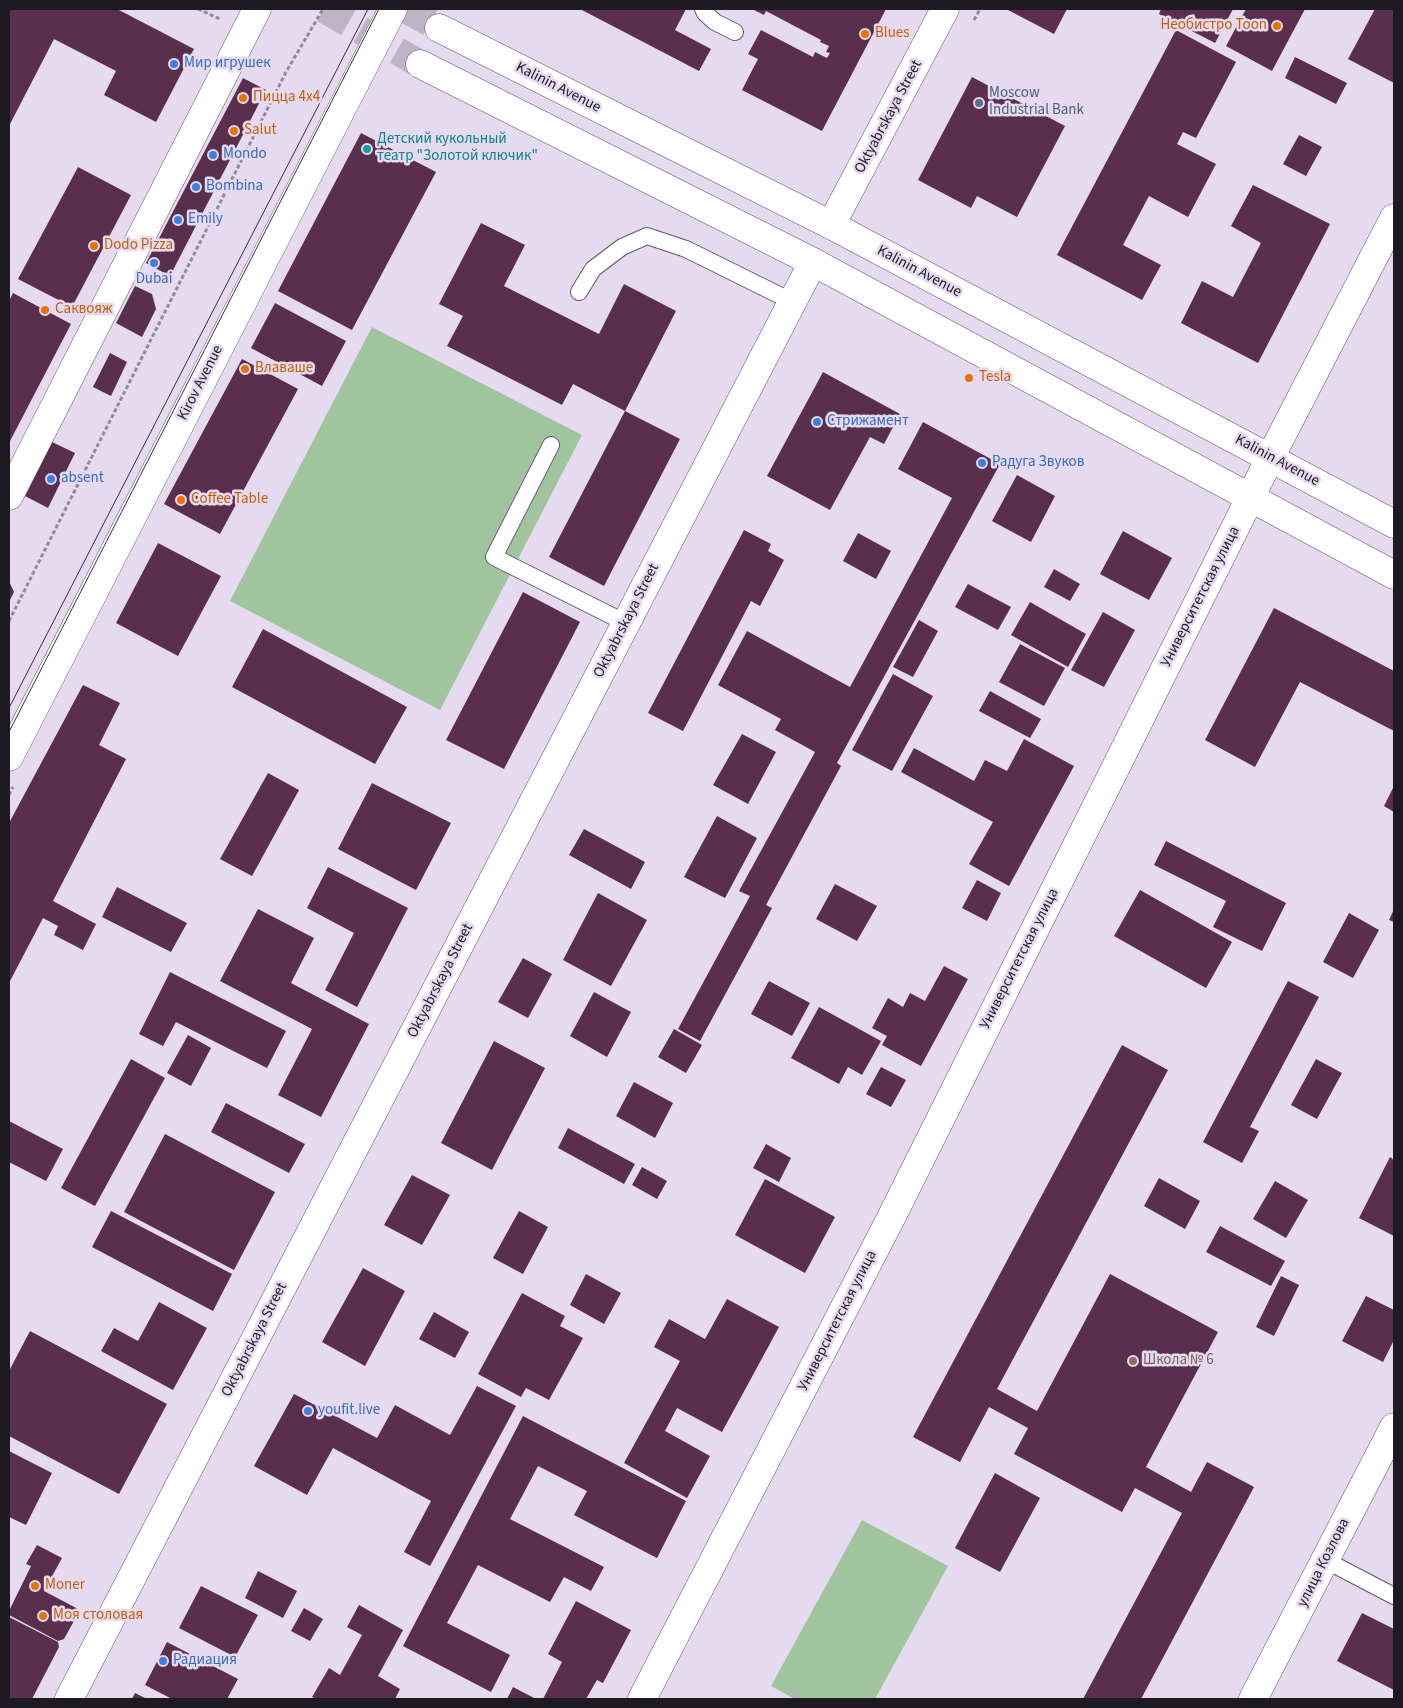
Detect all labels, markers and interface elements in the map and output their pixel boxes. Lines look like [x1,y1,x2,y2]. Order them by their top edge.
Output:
place label: Необистро Toon [1160,17,1267,35]
marker: Необистро Toon [1271,20,1283,32]
place label: Blues [875,25,910,43]
marker: Blues [859,28,871,40]
place label: Мир игрушек [184,55,271,73]
street label: Oktyabrskaya Street [852,57,926,177]
marker: Мир игрушек [168,58,180,70]
street label: Kalinin Avenue [512,59,604,117]
place label: Moscow Industrial Bank [989,85,1084,120]
place label: Пицца 4x4 [253,89,320,107]
marker: Пицца 4x4 [237,92,249,104]
marker: Moscow Industrial Bank [973,97,985,109]
place label: Salut [244,122,277,140]
marker: Salut [228,125,240,137]
place label: Детский кукольный театр "Золотой ключик" [377,131,538,166]
marker: Детский кукольный театр "Золотой ключик" [361,143,373,155]
place label: Mondo [223,146,267,164]
marker: Mondo [207,149,219,161]
place label: Bombina [206,178,263,196]
marker: Bombina [190,181,202,193]
place label: Emily [188,211,223,229]
marker: Emily [172,214,184,226]
place label: Dodo Pizza [104,237,173,255]
marker: Dodo Pizza [88,240,100,252]
street label: Kalinin Avenue [874,242,964,302]
marker: Dubai [148,257,160,269]
place label: Dubai [136,271,172,289]
place label: Саквояж [55,301,112,319]
marker: Саквояж [39,304,51,316]
street label: Kirov Avenue [174,342,228,424]
place label: Влаваше [255,360,313,378]
marker: Влаваше [239,363,251,375]
place label: Tesla [979,369,1011,387]
marker: Tesla [963,372,975,384]
place label: Стрижамент [827,413,909,431]
marker: Стрижамент [811,416,823,428]
street label: Kalinin Avenue [1232,431,1322,491]
place label: Радуга Звуков [992,454,1084,472]
marker: Радуга Звуков [976,457,988,469]
place label: absent [61,470,104,488]
marker: absent [45,473,57,485]
place label: Coffee Table [191,491,268,509]
marker: Coffee Table [175,494,187,506]
street label: Университетская улица [1158,524,1244,670]
street label: Oktyabrskaya Street [590,561,664,681]
street label: Университетская улица [977,886,1063,1032]
street label: Oktyabrskaya Street [404,921,478,1041]
street label: Университетская улица [795,1248,881,1394]
street label: Oktyabrskaya Street [218,1280,292,1400]
place label: Школа № 6 [1143,1352,1214,1370]
marker: Школа № 6 [1127,1355,1139,1367]
place label: youfit.live [318,1402,380,1420]
marker: youfit.live [302,1405,314,1417]
street label: улица Козлова [1294,1516,1354,1610]
place label: Moner [45,1577,85,1595]
marker: Moner [29,1580,41,1592]
place label: Моя столовая [53,1607,143,1625]
marker: Моя столовая [37,1610,49,1622]
place label: Радиация [173,1652,237,1670]
marker: Радиация [157,1655,169,1667]

